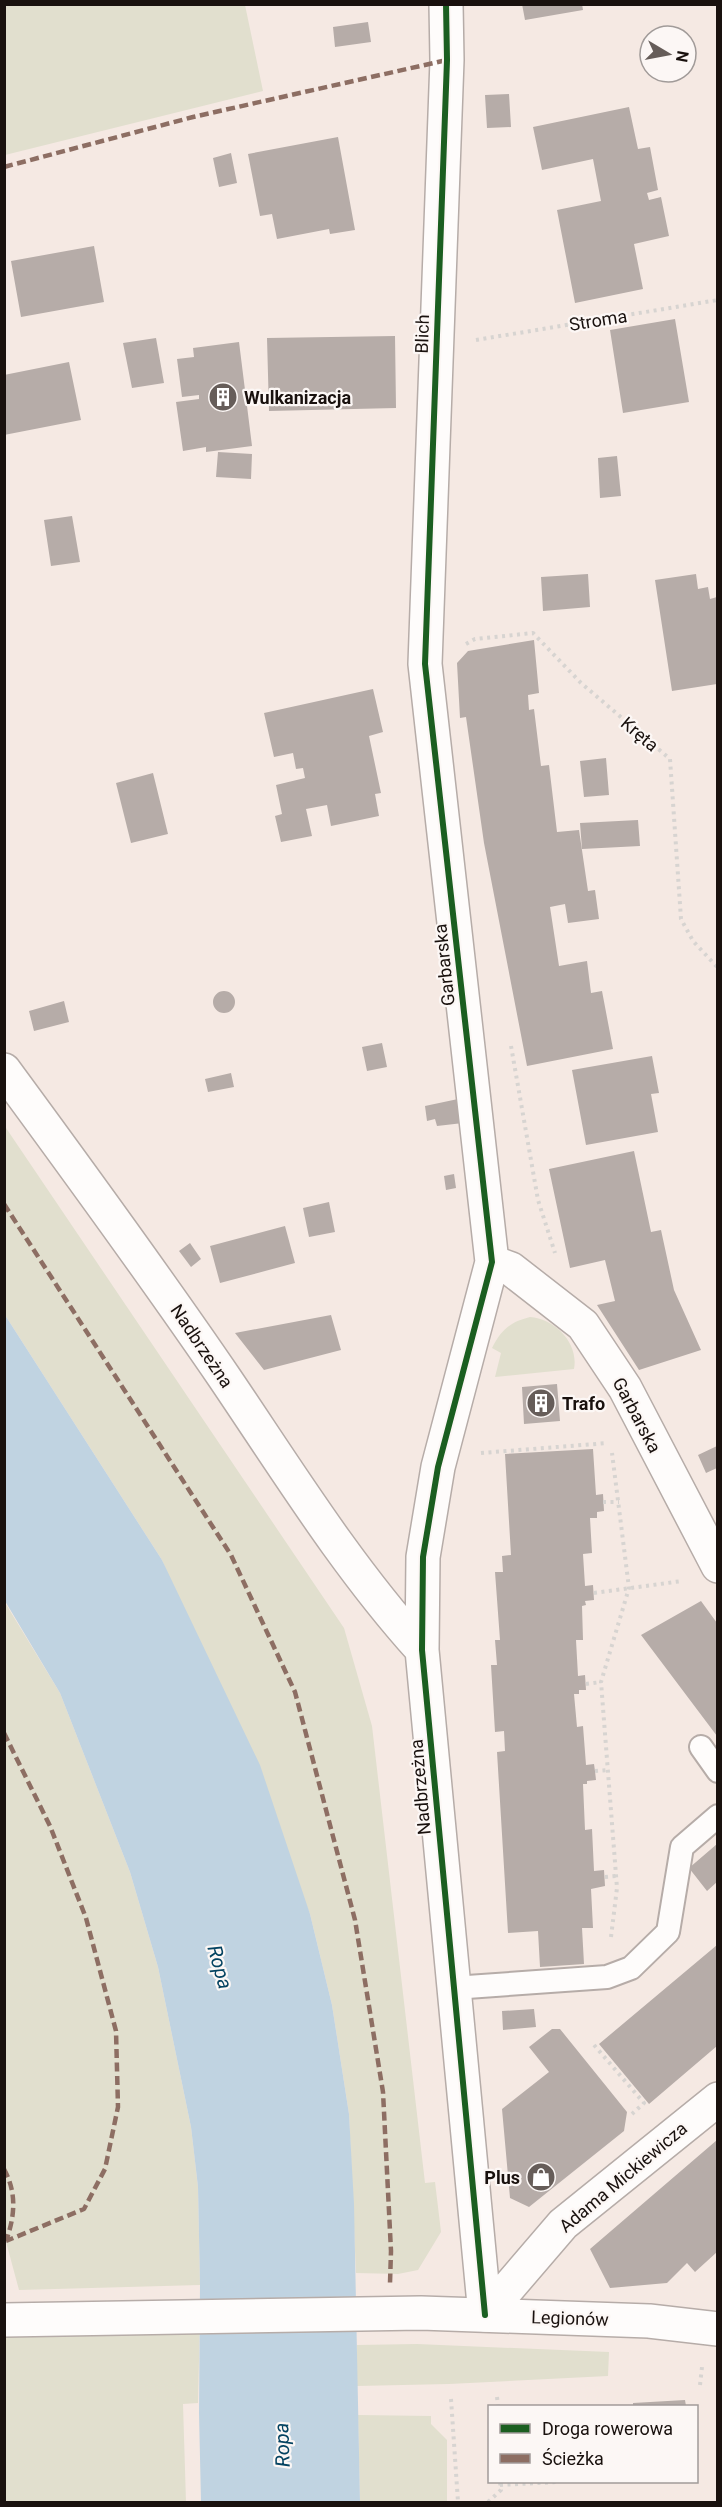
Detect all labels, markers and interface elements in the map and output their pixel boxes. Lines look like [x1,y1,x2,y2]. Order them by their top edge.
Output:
north arrow [638,24,698,84]
text: N [672,49,693,64]
street label: Stroma [568,305,628,335]
street label: Blich [411,314,433,354]
building icon: Wulkanizacja [207,381,239,413]
place label: Wulkanizacja [244,387,351,408]
street label: Kręta [617,712,663,756]
street label: Garbarska [429,923,459,1007]
street label: Nadbrzeżna [166,1300,238,1392]
street label: Garbarska [608,1374,666,1456]
building icon: Trafo [525,1387,557,1419]
place label: Trafo [562,1393,605,1414]
street label: Nadbrzeżna [405,1738,435,1836]
water label: Ropa [202,1942,238,1992]
street label: Adama Mickiewicza [555,2117,691,2237]
shop icon: Plus [525,2161,557,2193]
place label: Plus [484,2167,520,2188]
street label: Legionów [531,2306,610,2330]
legend [488,2405,698,2483]
text: Droga rowerowa [542,2418,673,2439]
water label: Ropa [269,2422,295,2468]
text: Ścieżka [542,2448,604,2469]

